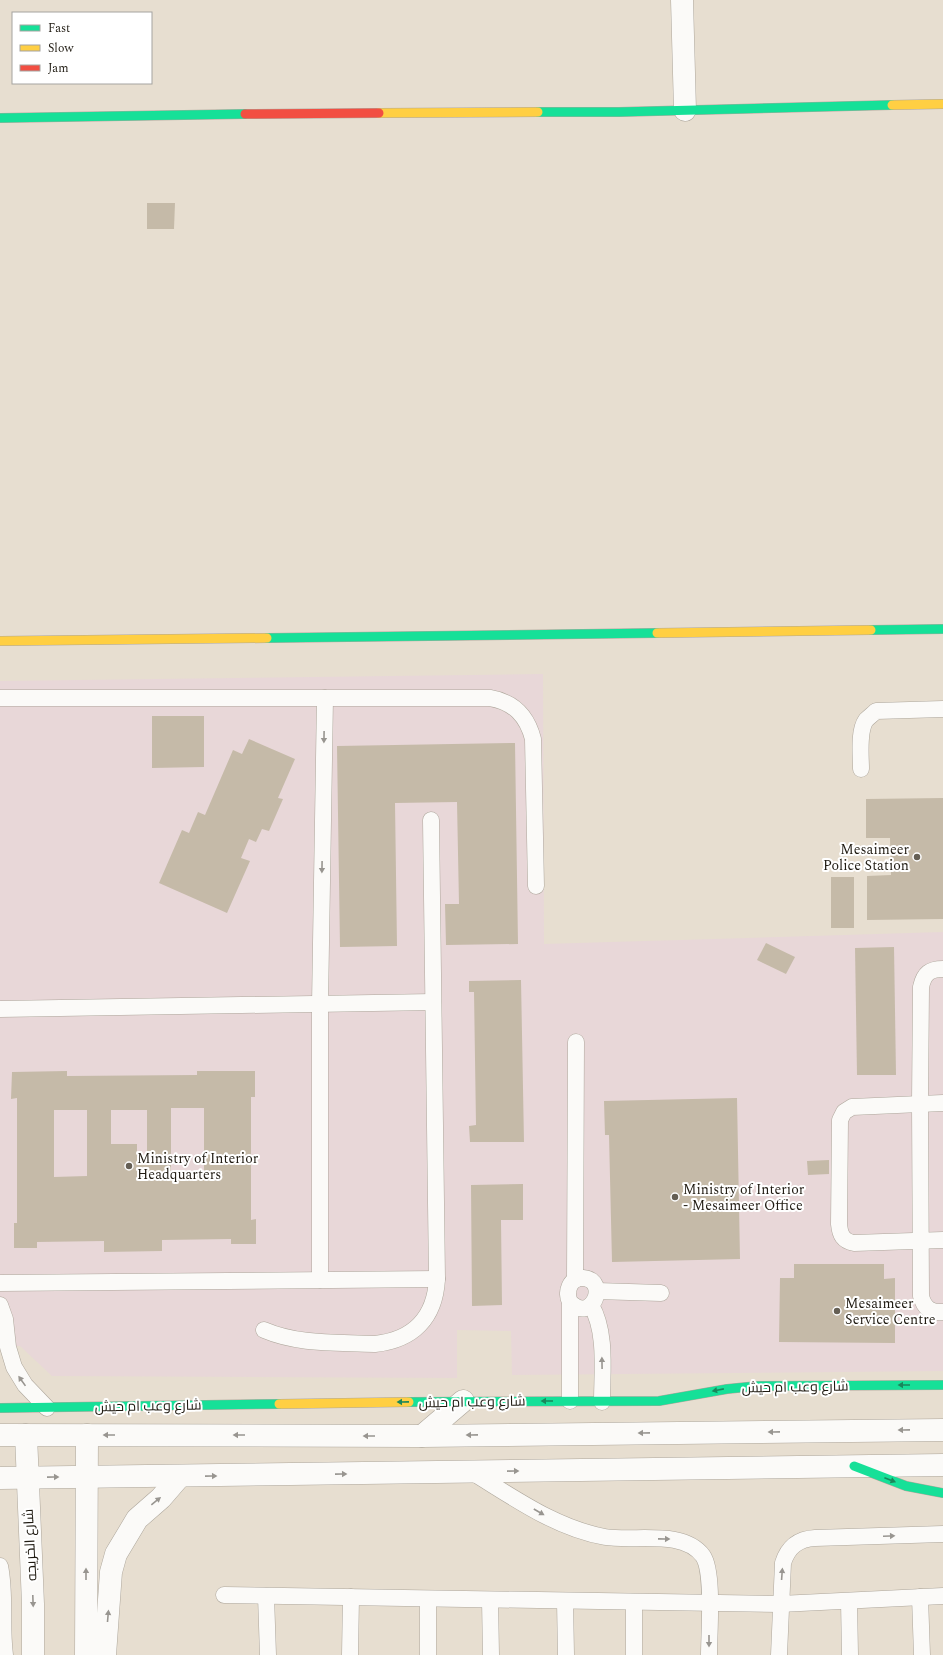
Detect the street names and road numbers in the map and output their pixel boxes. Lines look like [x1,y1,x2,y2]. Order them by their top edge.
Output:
street label: شارع وعب ام حيش [741,1376,849,1398]
street label: شارع وعب ام حيش [418,1391,526,1413]
street label: شارع وعب ام حيش [94,1395,202,1417]
street label: شارع الخريجه [18,1508,42,1582]

